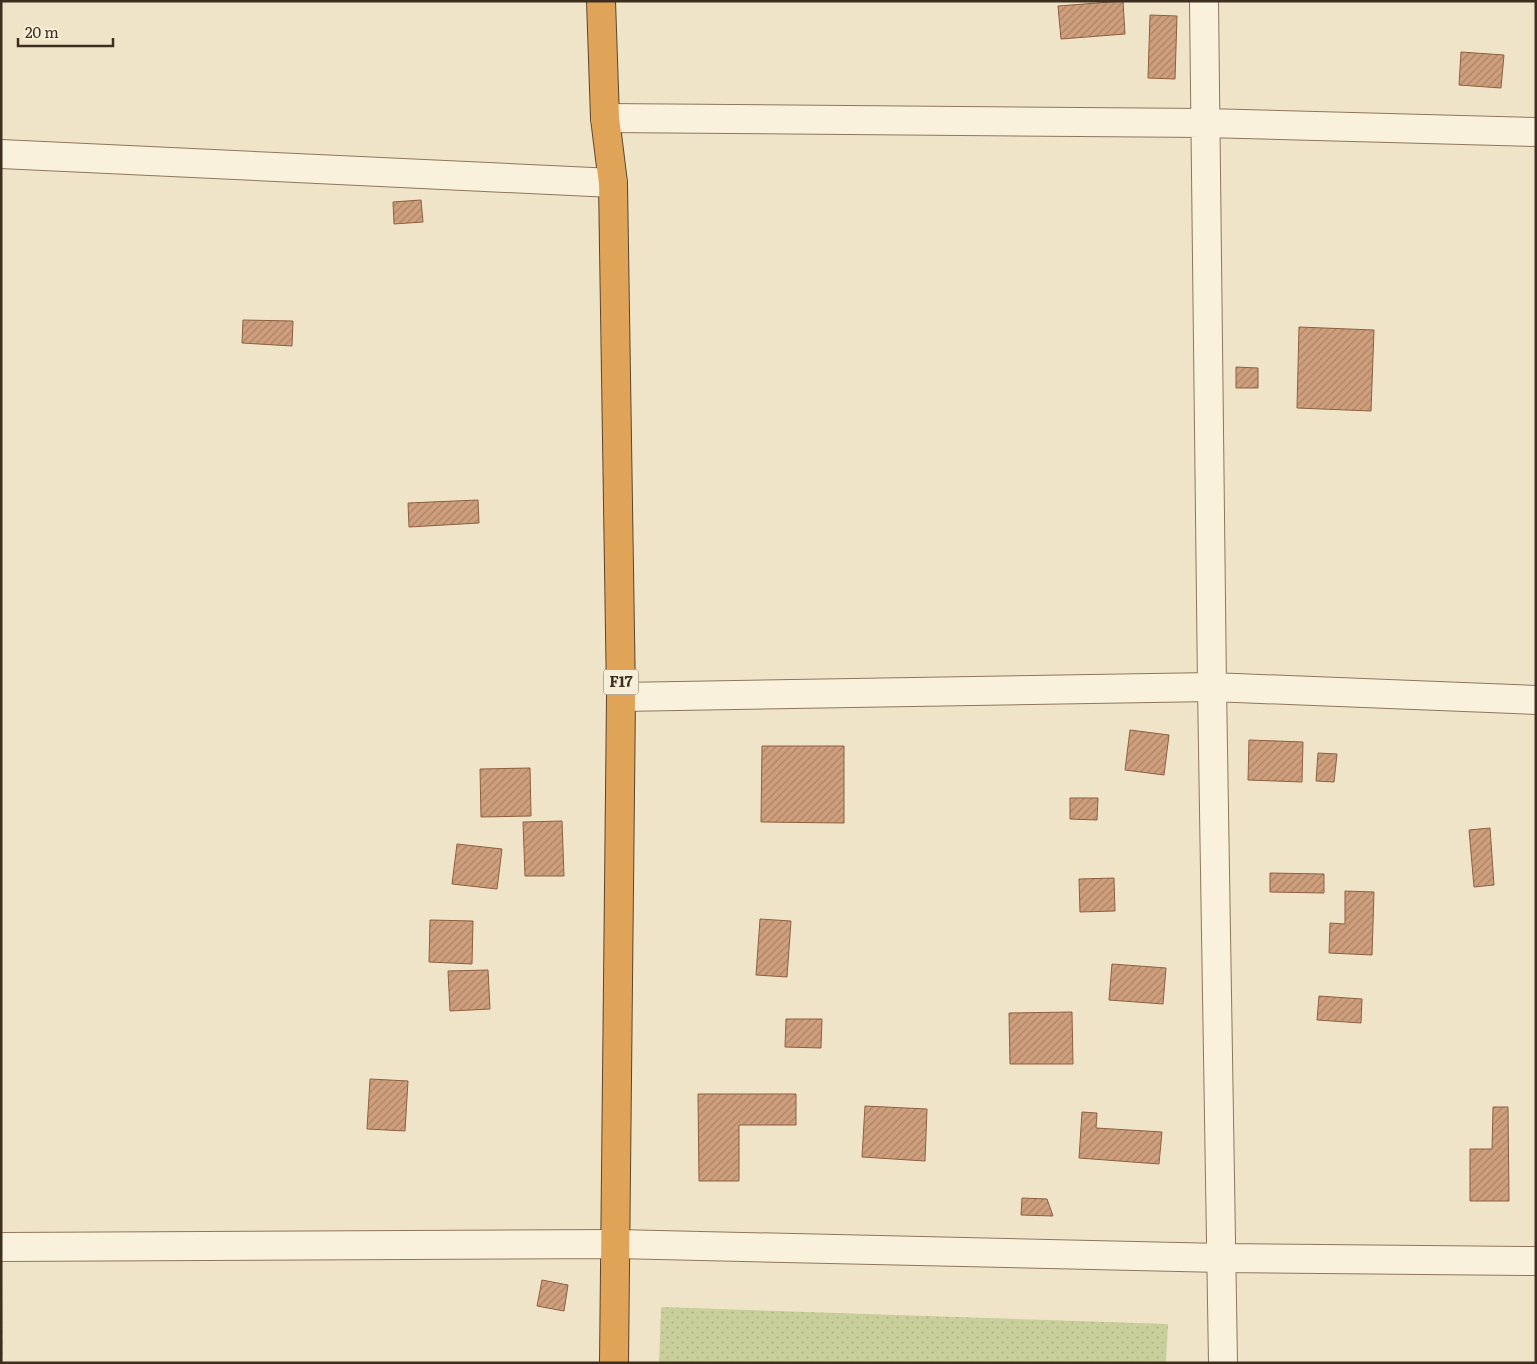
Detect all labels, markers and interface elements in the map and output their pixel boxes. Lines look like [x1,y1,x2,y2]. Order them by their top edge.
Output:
scale bar [18,15,112,47]
text: 20 m [25,20,59,43]
road number: F17 [604,670,638,694]

